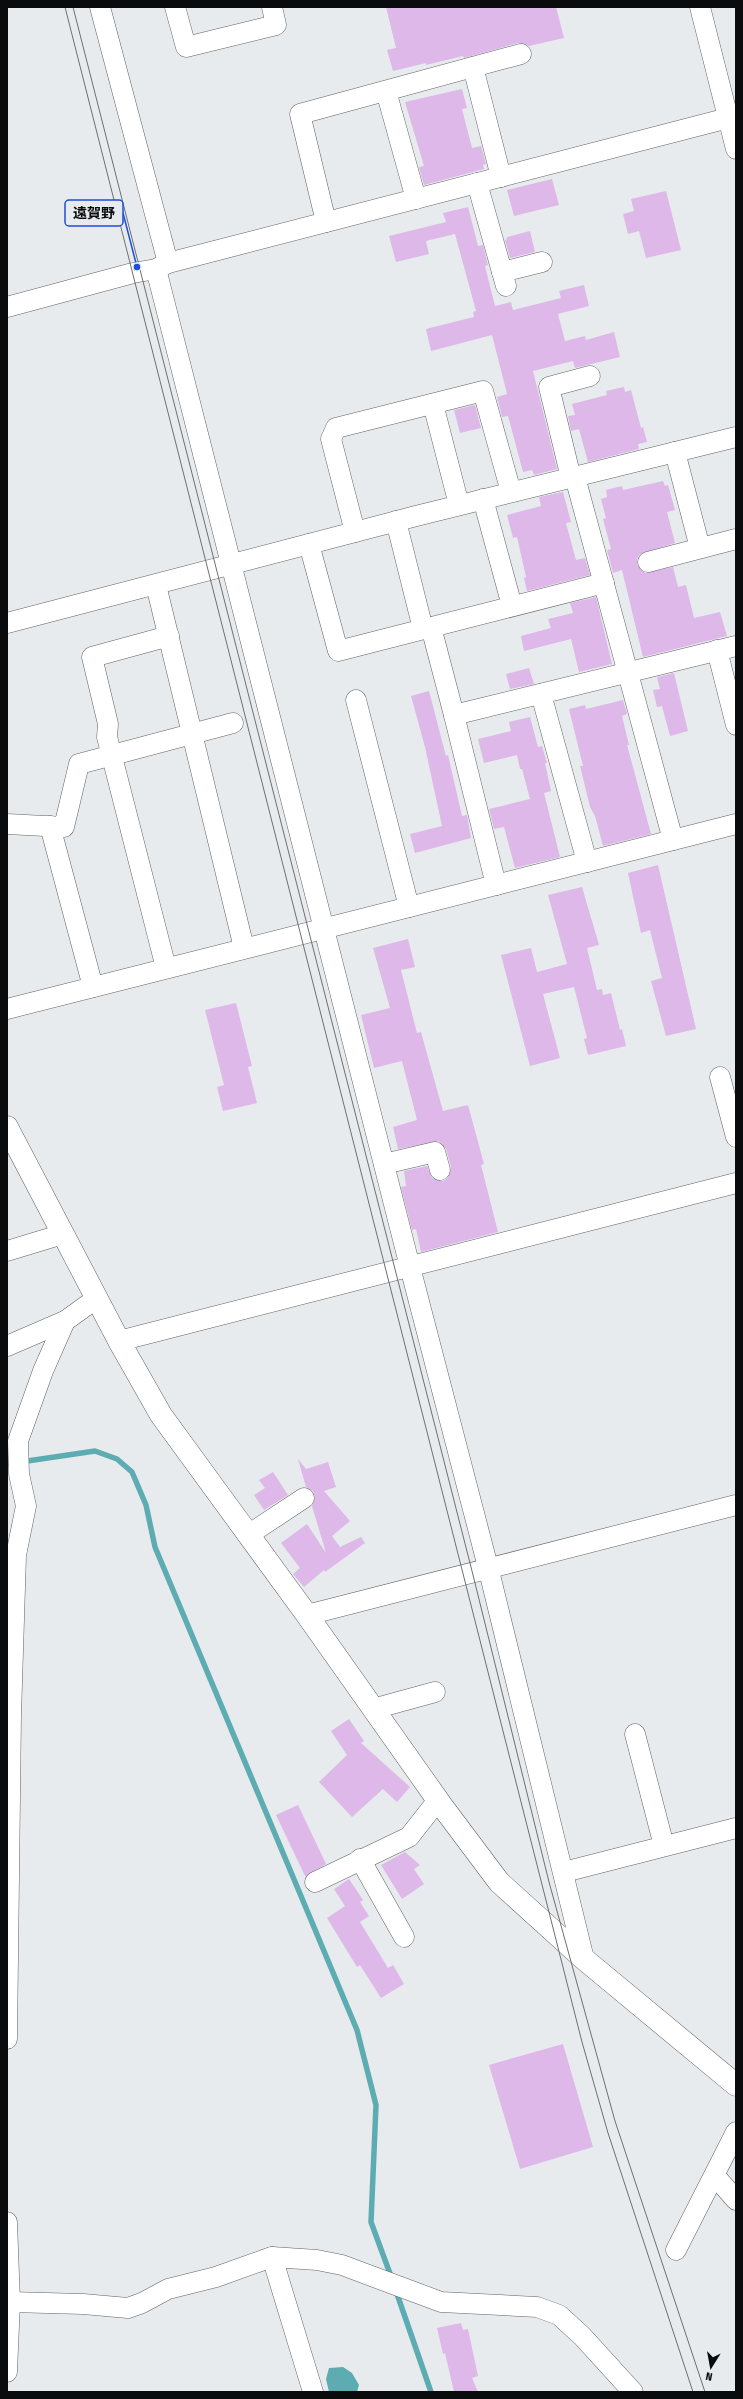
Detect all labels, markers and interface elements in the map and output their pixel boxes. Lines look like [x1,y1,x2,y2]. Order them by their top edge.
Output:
callout: 遠賀野 [65,200,123,226]
text: 遠賀野 [73,205,115,222]
north arrow [691,2347,731,2387]
text: N [705,2369,714,2383]

